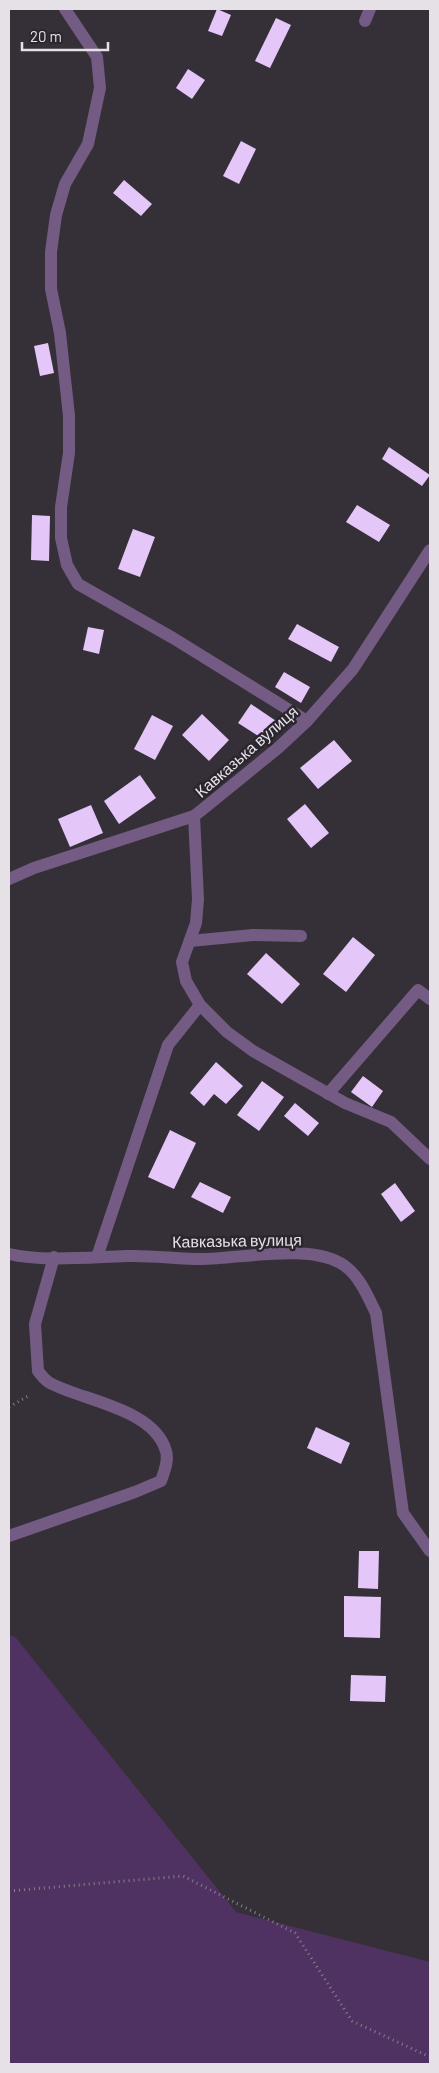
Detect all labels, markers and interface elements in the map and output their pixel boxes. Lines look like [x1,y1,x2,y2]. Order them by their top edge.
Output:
scale bar [22,20,109,52]
text: 20 m [30,27,62,45]
street label: Кавказька вулиця [191,701,301,801]
street label: Кавказька вулиця [172,1229,302,1251]

